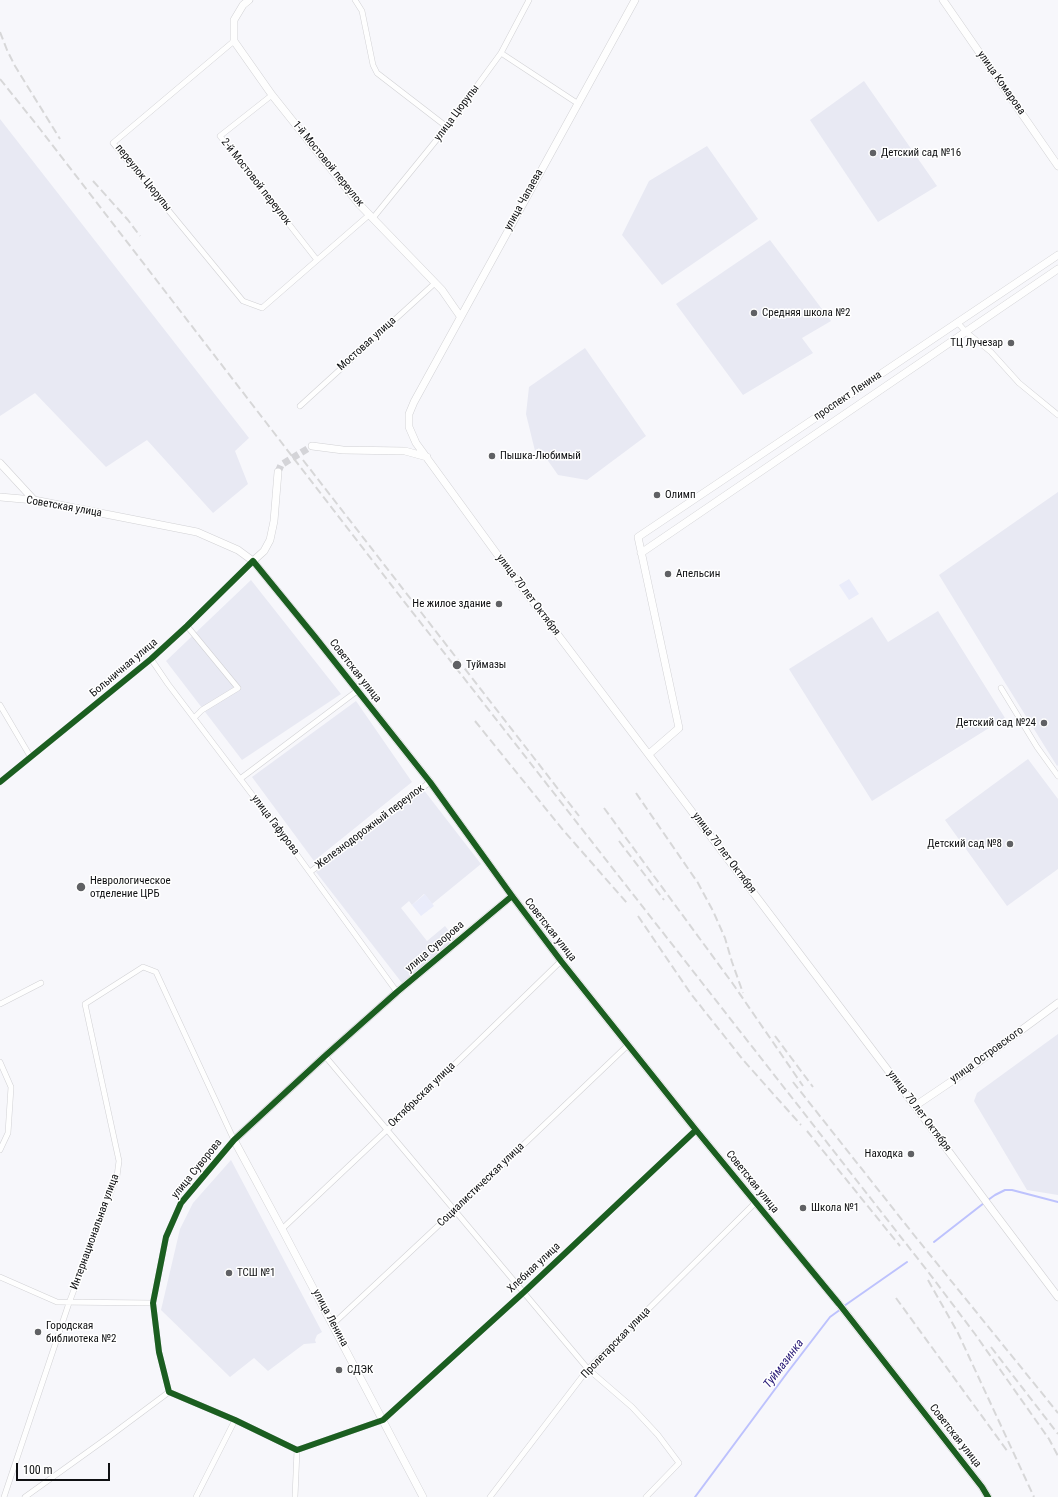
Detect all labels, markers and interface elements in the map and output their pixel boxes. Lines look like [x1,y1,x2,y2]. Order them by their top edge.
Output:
street label: улица Комарова [974,49,1028,117]
street label: улица Цюрупы [432,82,482,144]
street label: 1-й Мостовой переулок [289,118,367,210]
street label: 2-й Мостовой переулок [218,136,294,228]
street label: переулок Цюрупы [112,142,174,214]
place label: Детский сад №16 [881,146,961,160]
marker: Детский сад №16 [868,148,878,158]
street label: улица Чапаева [502,167,546,233]
place label: Средняя школа №2 [762,306,850,320]
marker: Средняя школа №2 [749,308,759,318]
street label: Мостовая улица [335,314,399,374]
place label: ТЦ Лучезар [950,336,1003,350]
marker: ТЦ Лучезар [1006,338,1016,348]
street label: проспект Ленина [812,368,884,424]
place label: Пышка-Любимый [500,449,581,463]
marker: Пышка-Любимый [487,451,497,461]
place label: Олимп [665,488,696,502]
marker: Олимп [652,490,662,500]
street label: Советская улица [25,494,103,520]
street label: улица 70 лет Октября [493,552,563,638]
place label: Апельсин [676,567,720,581]
marker: Апельсин [663,569,673,579]
place label: Не жилое здание [412,597,491,611]
marker: Не жилое здание [494,599,504,609]
street label: Больничная улица [88,636,160,700]
street label: Советская улица [326,637,384,705]
place label: Туймазы [466,658,506,672]
marker: Туймазы [451,659,463,671]
place label: Детский сад №24 [956,716,1036,730]
marker: Детский сад №24 [1039,718,1049,728]
street label: Железнодорожный переулок [313,782,427,872]
street label: улица Гафурова [248,792,302,858]
street label: улица 70 лет Октября [689,810,759,896]
place label: Детский сад №8 [927,837,1002,851]
marker: Детский сад №8 [1005,839,1015,849]
place label: Неврологическое отделение ЦРБ [90,874,171,900]
marker: Неврологическое отделение ЦРБ [75,881,87,893]
street label: Советская улица [521,896,579,964]
street label: улица Суворова [403,919,467,975]
street label: улица Островского [948,1024,1026,1086]
street label: Октябрьская улица [386,1060,458,1130]
street label: улица 70 лет Октября [884,1068,954,1154]
street label: улица Суворова [169,1137,225,1201]
street label: Социалистическая улица [435,1140,527,1230]
place label: Находка [865,1147,903,1161]
street label: Советская улица [723,1148,781,1216]
marker: Находка [906,1149,916,1159]
street label: Интернациональная улица [68,1172,122,1292]
place label: Школа №1 [811,1201,859,1215]
marker: Школа №1 [798,1203,808,1213]
street label: Хлебная улица [505,1240,563,1296]
place label: ТСШ №1 [237,1266,275,1280]
marker: ТСШ №1 [224,1268,234,1278]
street label: улица Ленина [309,1287,351,1349]
street label: Пролетарская улица [579,1305,653,1381]
place label: Городская библиотека №2 [46,1319,116,1345]
marker: Городская библиотека №2 [33,1327,43,1337]
water label: Туймазинка [761,1337,807,1391]
place label: СДЭК [347,1363,373,1377]
marker: СДЭК [334,1365,344,1375]
street label: Советская улица [926,1402,984,1470]
scale bar [18,1455,112,1481]
text: 100 m [23,1463,53,1477]

